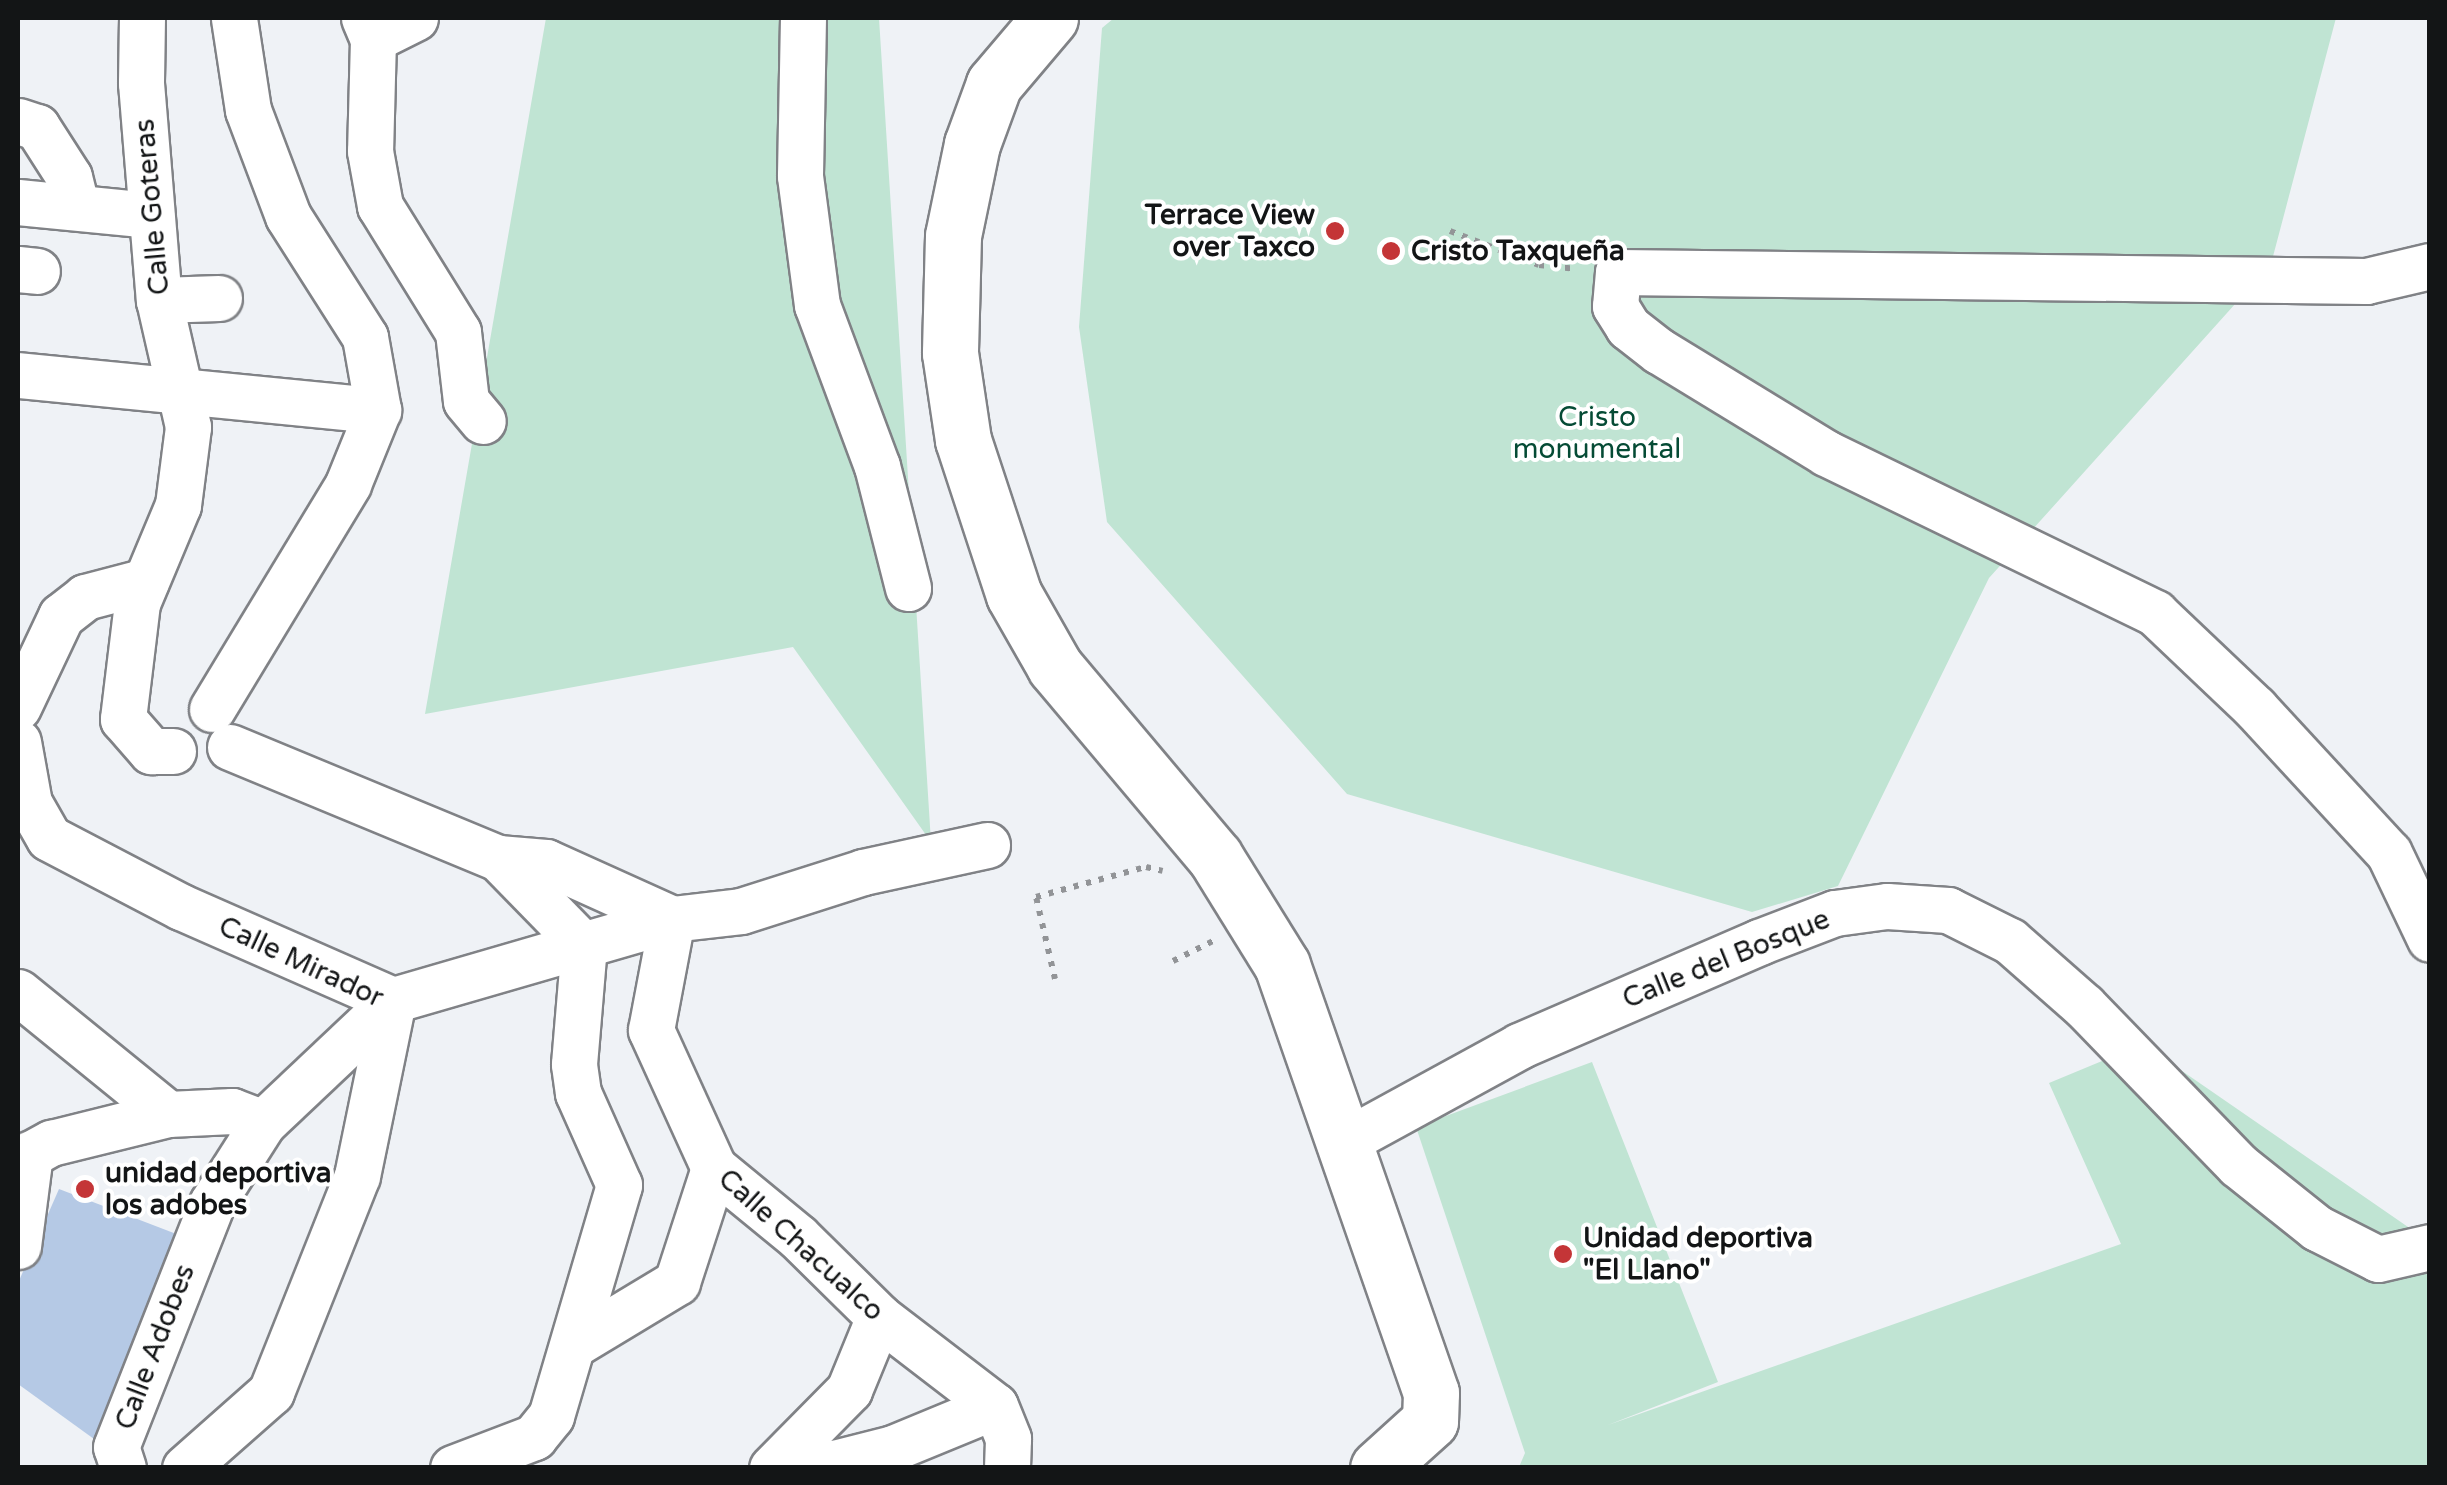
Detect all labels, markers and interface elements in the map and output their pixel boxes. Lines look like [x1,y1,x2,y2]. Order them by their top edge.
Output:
street label: Calle Goteras [128,118,176,296]
place label: Terrace View over Taxco [1145,198,1315,264]
marker: Terrace View over Taxco [1324,220,1346,242]
place label: Cristo Taxqueña [1411,234,1625,268]
marker: Cristo Taxqueña [1380,240,1402,262]
park label: Cristo monumental [1513,400,1681,466]
street label: Calle del Bosque [1618,902,1834,1016]
street label: Calle Mirador [213,909,389,1015]
place label: unidad deportiva los adobes [105,1156,331,1222]
street label: Calle Chacualco [711,1162,891,1328]
marker: unidad deportiva los adobes [74,1178,96,1200]
place label: Unidad deportiva "El Llano" [1583,1221,1813,1287]
marker: Unidad deportiva "El Llano" [1552,1243,1574,1265]
street label: Calle Adobes [108,1260,202,1434]

